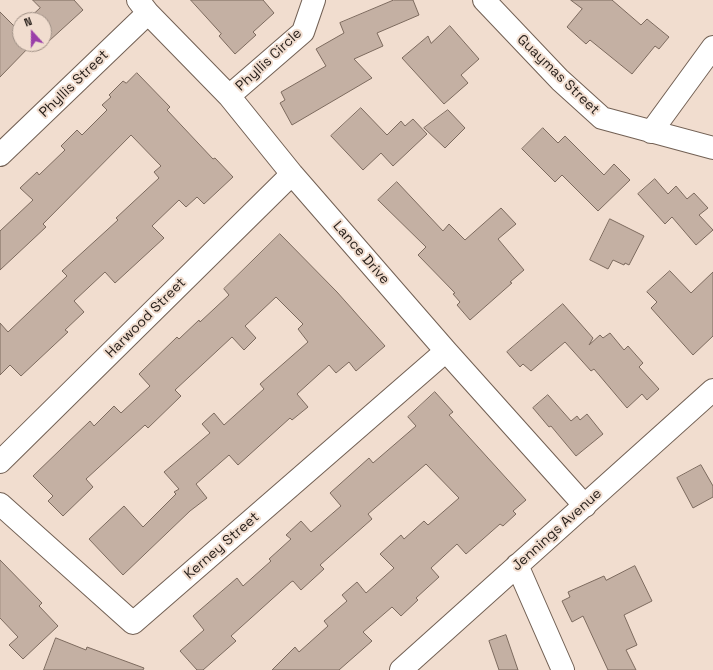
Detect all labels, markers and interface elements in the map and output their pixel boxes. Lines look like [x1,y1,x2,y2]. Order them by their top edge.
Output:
north arrow [12,12,52,52]
text: N [22,14,34,30]
street label: Phyllis Circle [232,25,306,95]
street label: Guaymas Street [513,31,603,119]
street label: Phyllis Street [36,47,112,121]
street label: Lance Drive [329,218,393,288]
street label: Harwood Street [102,274,190,362]
street label: Jennings Avenue [509,485,605,575]
street label: Kerney Street [181,509,263,583]

